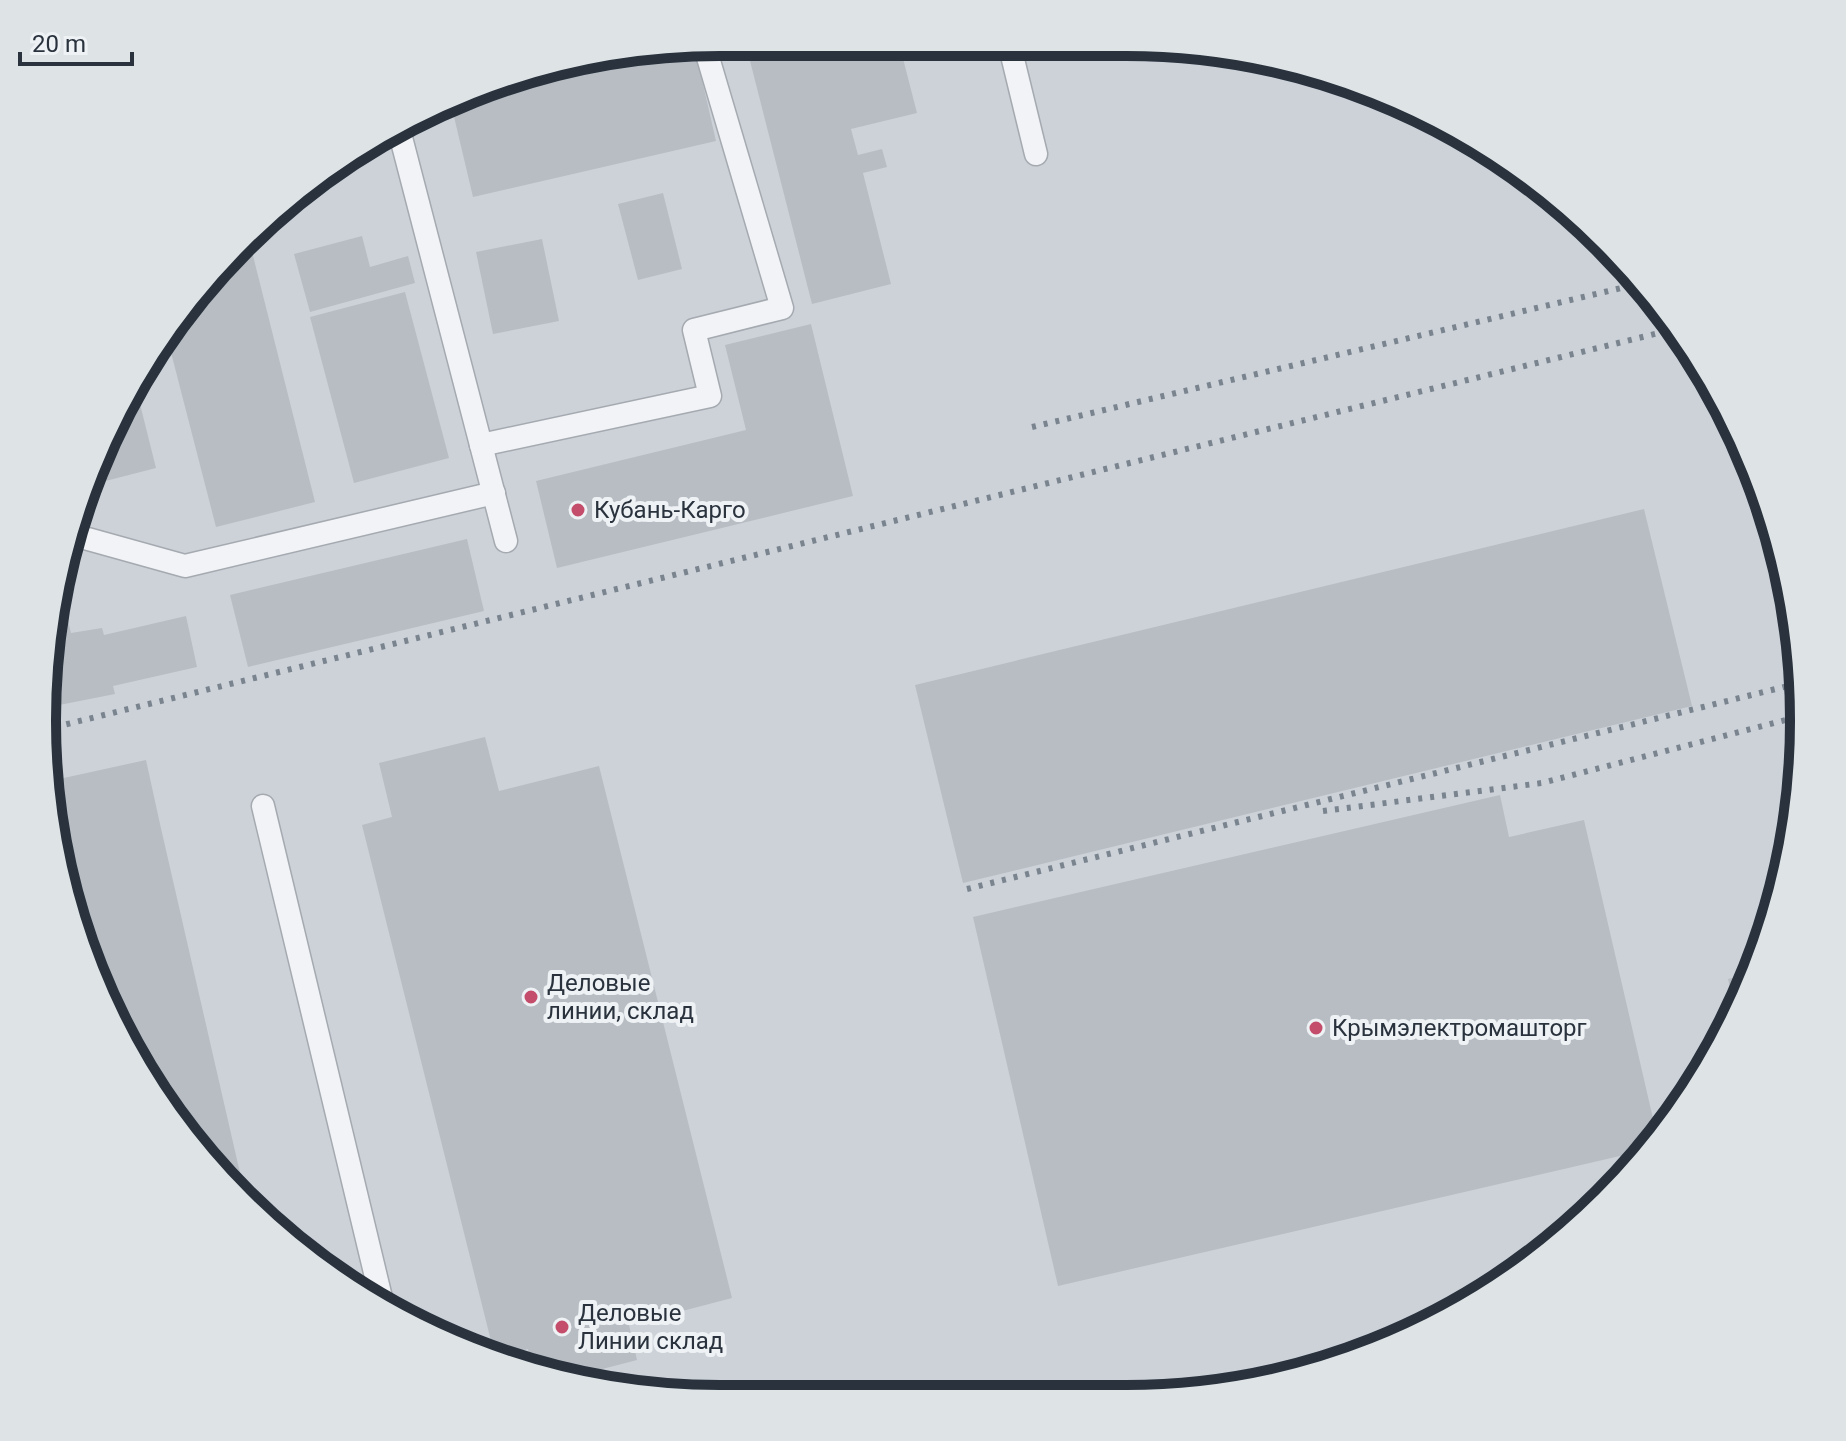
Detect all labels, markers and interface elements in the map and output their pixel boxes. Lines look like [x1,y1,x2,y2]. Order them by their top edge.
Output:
scale bar [20,16,132,66]
text: 20 m [32,30,86,58]
place label: Кубань-Карго [594,496,746,524]
marker: Кубань-Карго [569,501,587,519]
place label: Деловые линии, склад [547,969,694,1025]
marker: Деловые линии, склад [522,988,540,1006]
place label: Крымэлектромашторг [1332,1014,1587,1042]
marker: Крымэлектромашторг [1307,1019,1325,1037]
place label: Деловые Линии склад [578,1299,723,1355]
marker: Деловые Линии склад [553,1318,571,1336]

